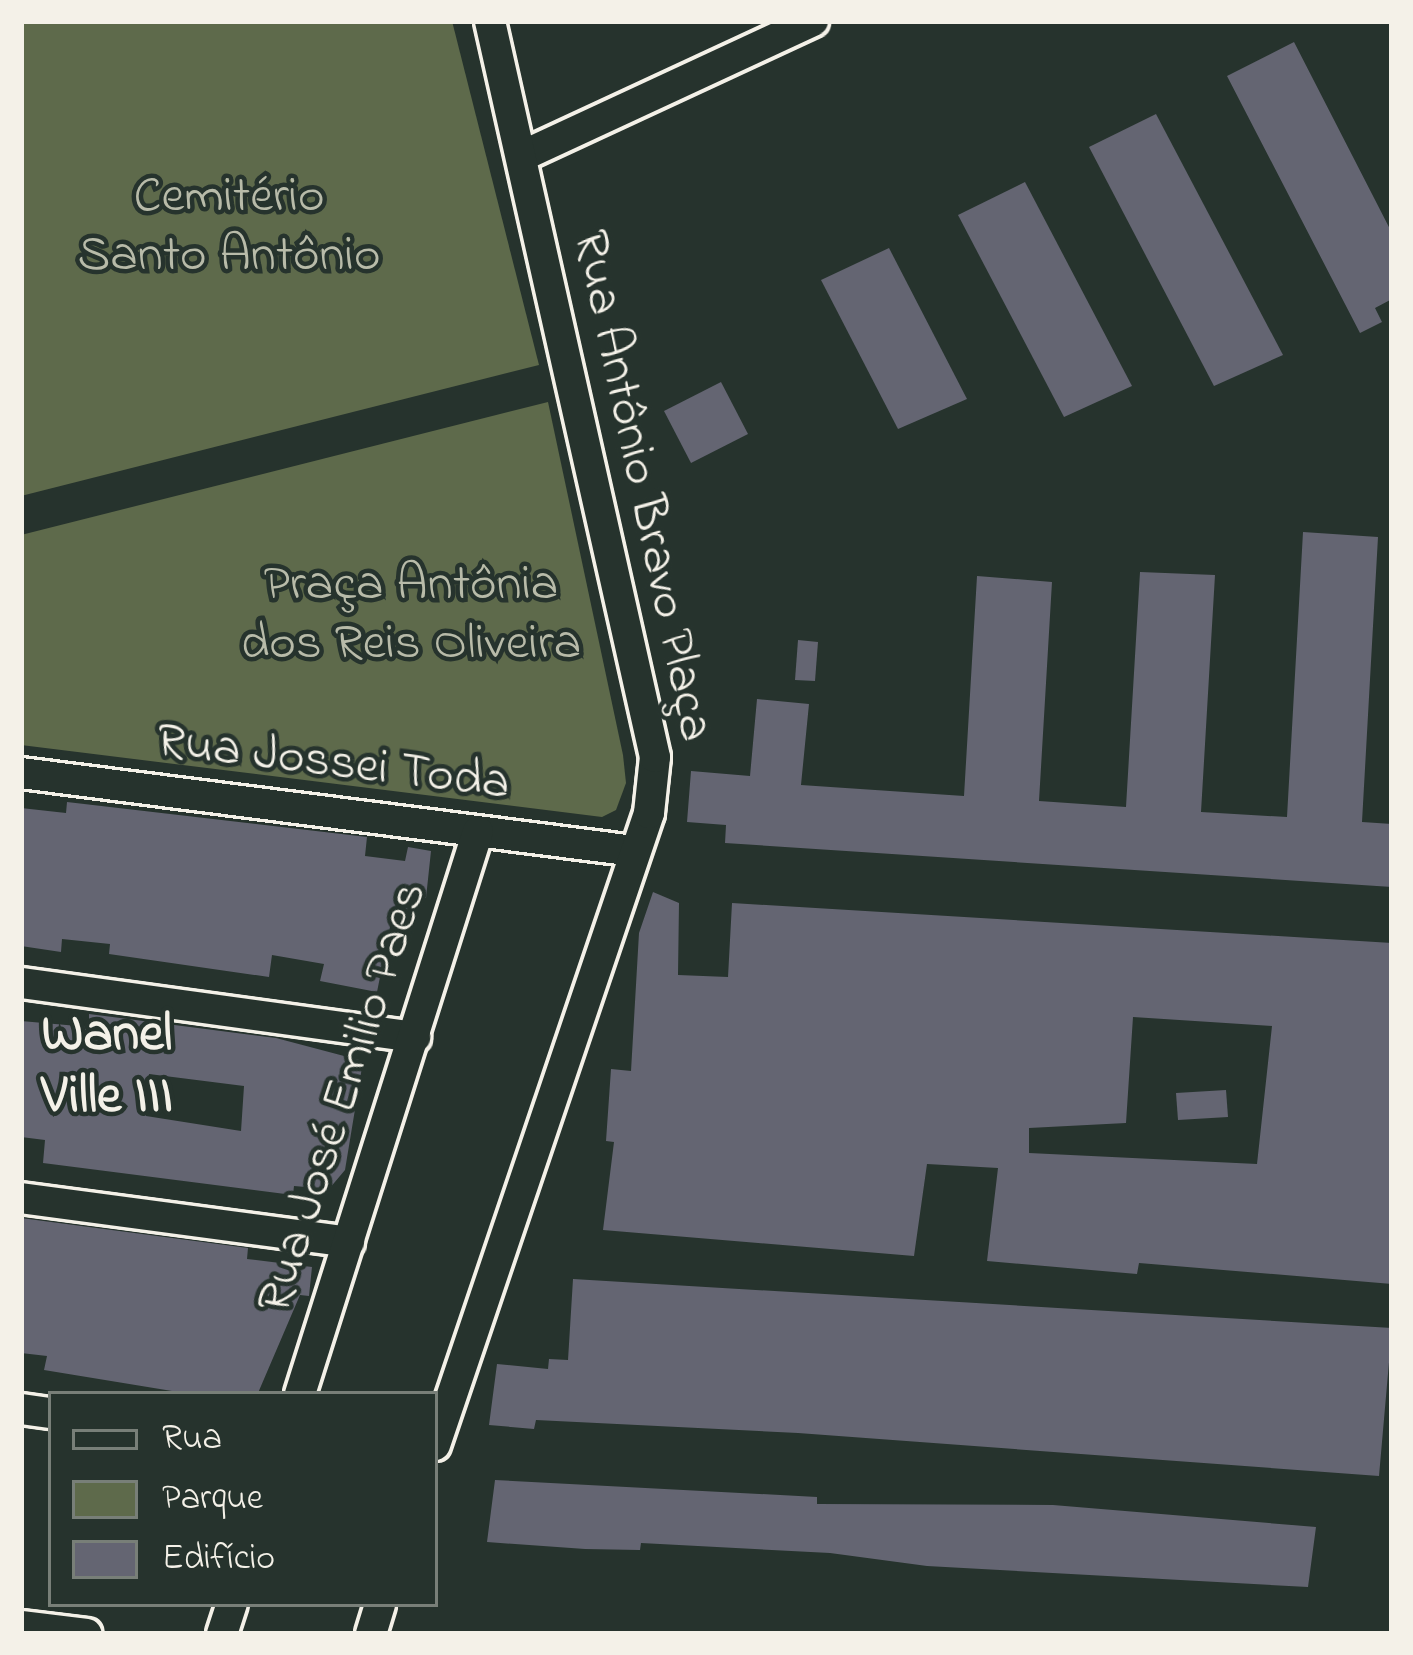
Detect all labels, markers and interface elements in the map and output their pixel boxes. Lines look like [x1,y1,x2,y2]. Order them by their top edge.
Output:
park label: Cemitério Santo Antônio [78,168,380,288]
street label: Rua Antônio Bravo Plaça [557,225,725,747]
park label: Praça Antônia dos Reis Oliveira [241,556,581,676]
street label: Rua Jossei Toda [153,712,513,816]
street label: Rua José Emilio Paes [245,875,443,1321]
district label: Wanel Ville III [41,1004,173,1130]
legend [48,1391,438,1607]
text: Rua [162,1413,222,1466]
text: Parque [162,1473,263,1526]
text: Edifício [162,1533,275,1586]

